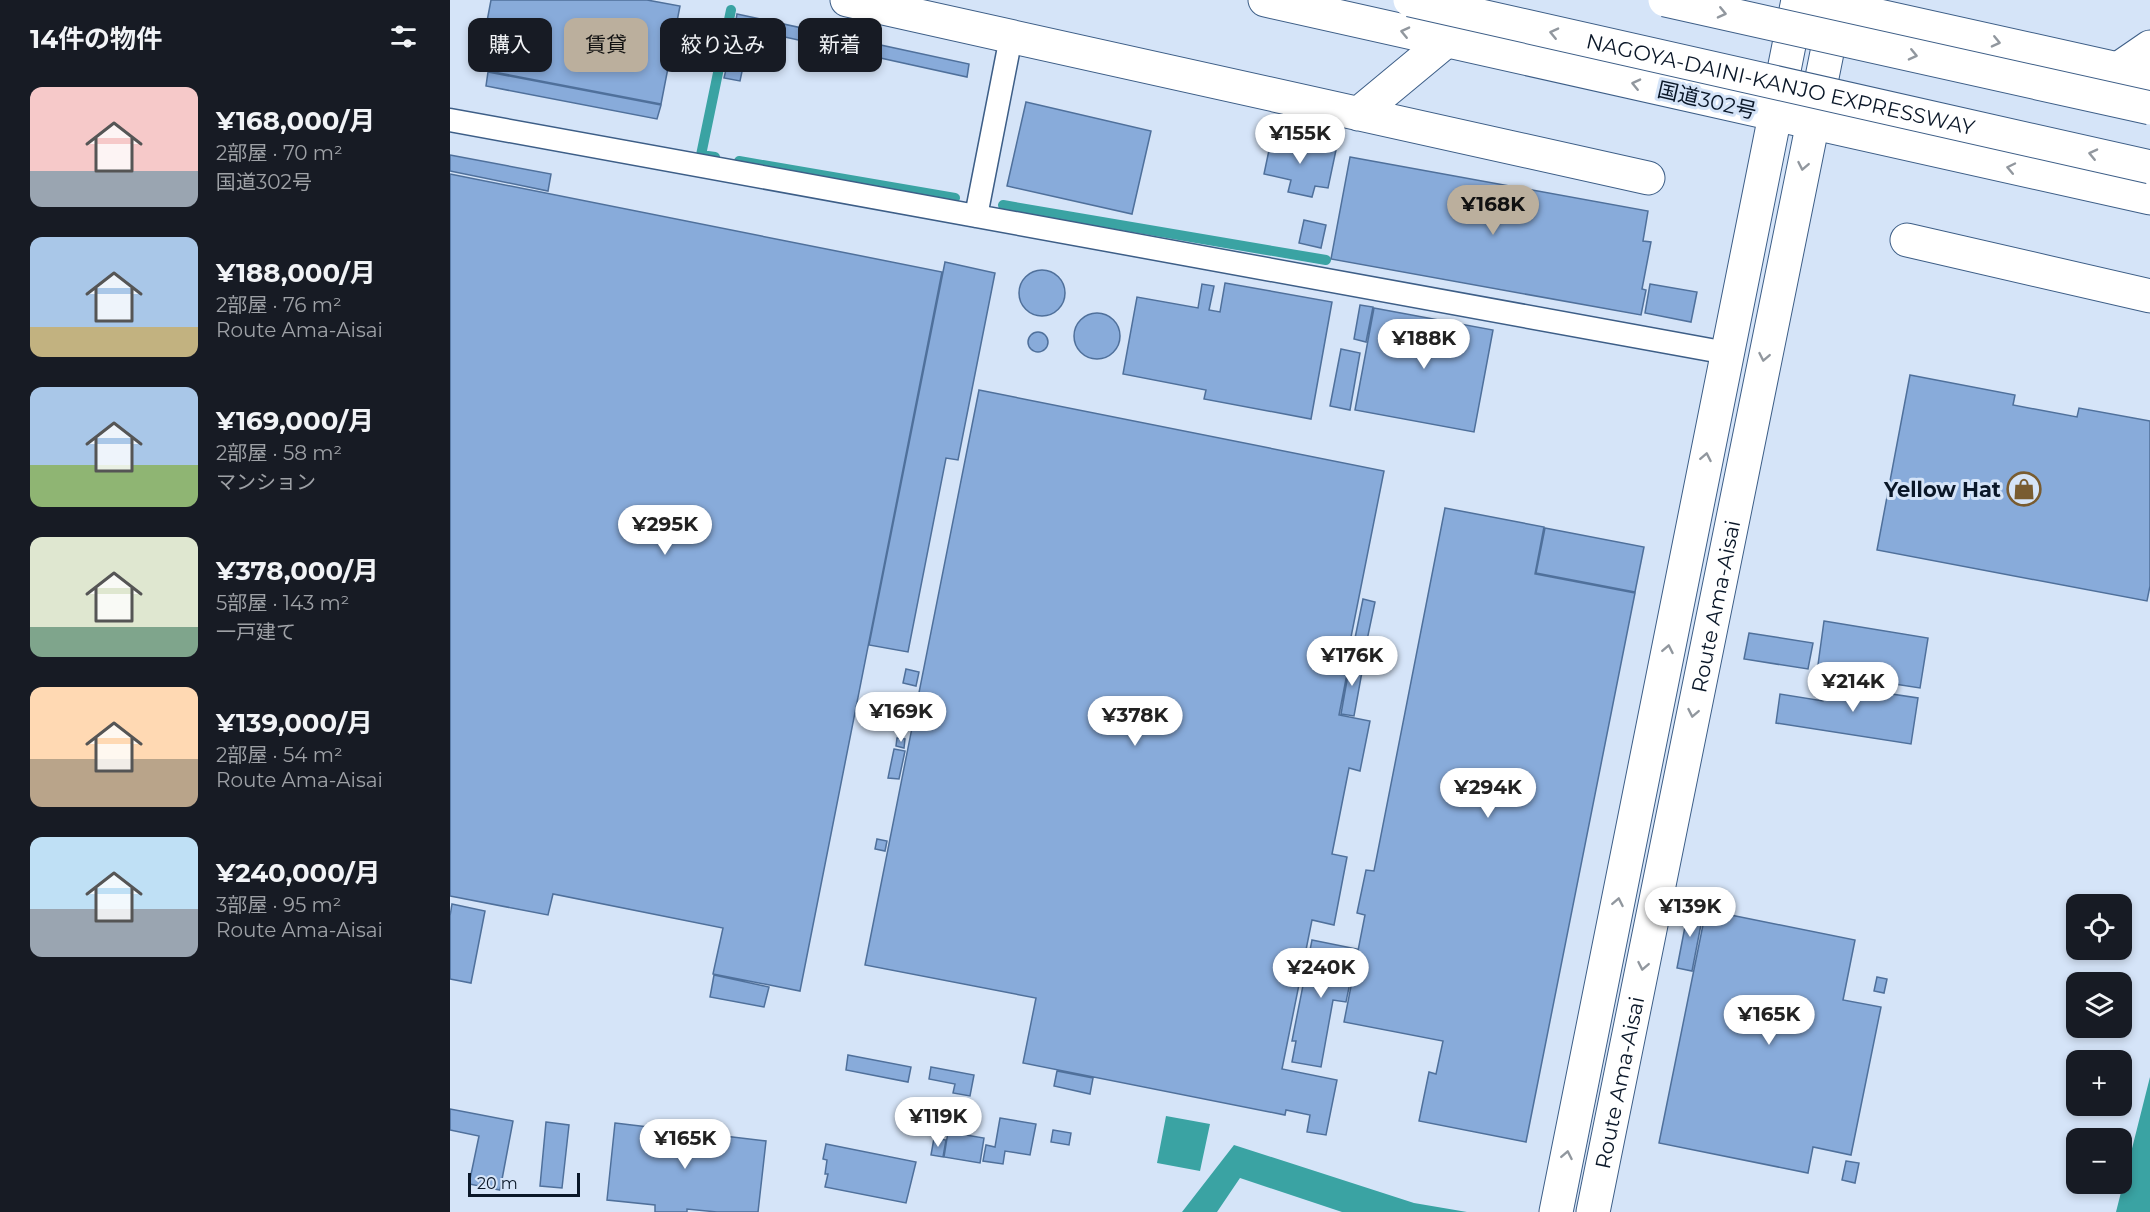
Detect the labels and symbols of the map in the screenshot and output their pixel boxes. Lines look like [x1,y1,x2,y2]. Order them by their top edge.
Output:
one-way arrow [1717,5,1727,18]
one-way arrow [1400,26,1410,39]
one-way arrow [1550,27,1560,40]
street label: NAGOYA-DAINI-KANJO EXPRESSWAY [1584,28,1978,140]
one-way arrow [1990,34,2000,47]
one-way arrow [1908,48,1918,61]
street label: 国道302号 [1655,76,1759,124]
one-way arrow [1631,78,1641,91]
pin: ¥155K [1258,114,1342,165]
one-way arrow [2088,148,2098,161]
one-way arrow [1797,161,1810,171]
one-way arrow [2006,162,2016,175]
pin: ¥168K [1451,185,1535,236]
pin: ¥188K [1382,319,1466,370]
one-way arrow [1758,352,1771,362]
one-way arrow [1699,453,1712,463]
shop icon: Yellow Hat [2006,471,2042,507]
place label: Yellow Hat [1883,477,2001,502]
pin: ¥295K [623,505,707,556]
street label: Route Ama-Aisai [1686,518,1745,695]
pin: ¥176K [1310,636,1394,687]
one-way arrow [1661,644,1674,654]
pin: ¥214K [1811,662,1895,713]
pin: ¥169K [859,692,943,743]
pin: ¥378K [1093,696,1177,747]
one-way arrow [1687,708,1700,718]
pin: ¥294K [1446,768,1530,819]
pin: ¥139K [1648,887,1732,938]
one-way arrow [1611,897,1624,907]
pin: ¥240K [1279,948,1363,999]
one-way arrow [1637,961,1650,971]
street label: Route Ama-Aisai [1590,994,1649,1171]
pin: ¥165K [1727,995,1811,1046]
pin: ¥119K [896,1097,980,1148]
pin: ¥165K [643,1119,727,1170]
one-way arrow [1560,1150,1573,1160]
scale bar [468,1170,580,1198]

